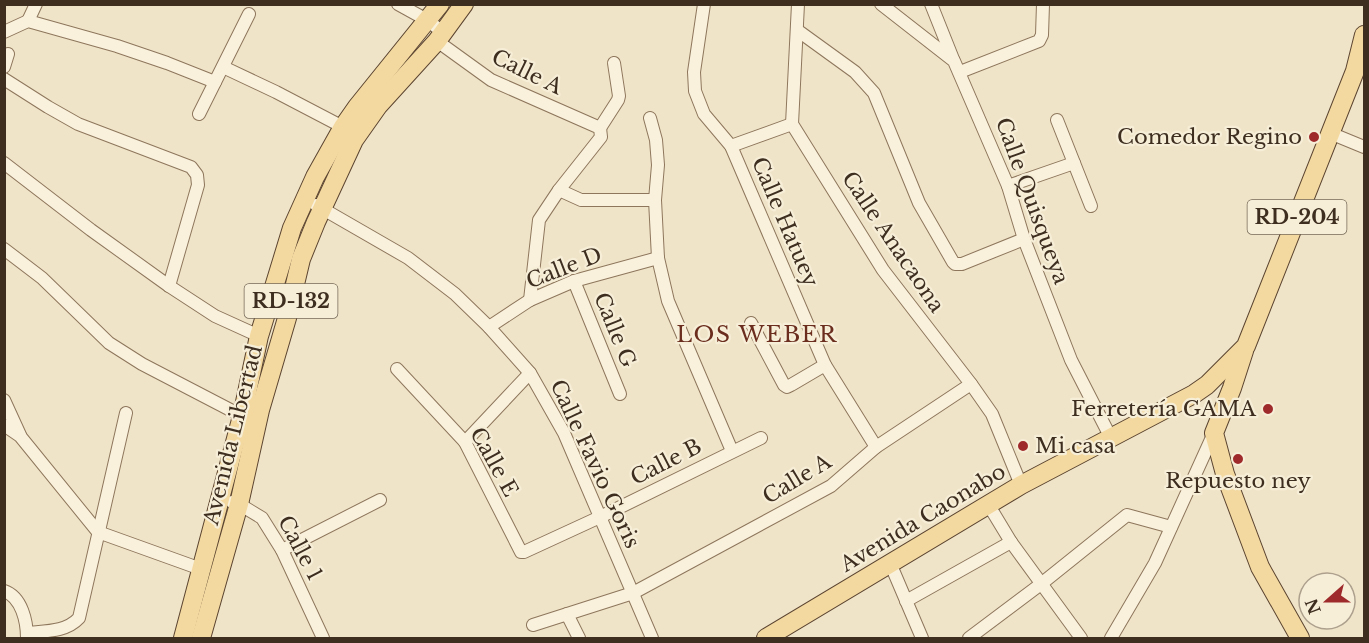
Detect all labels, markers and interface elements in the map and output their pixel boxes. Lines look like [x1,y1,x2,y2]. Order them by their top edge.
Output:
street label: Calle A [487,44,567,101]
street label: Calle Quisqueya [990,114,1074,288]
place label: Comedor Regino [1117,124,1302,150]
marker: Comedor Regino [1307,130,1321,144]
street label: Calle Hatuey [746,153,824,291]
street label: Calle Anacaona [836,167,950,318]
road number: RD-204 [1248,200,1346,234]
street label: Calle D [523,242,605,294]
road number: RD-132 [244,284,338,318]
street label: Calle G [588,289,642,371]
district label: LOS WEBER [676,321,838,348]
street label: Avenida Libertad [198,342,268,529]
street label: Calle Favio Goris [545,376,645,552]
place label: Ferretería GAMA [1071,396,1257,422]
marker: Ferretería GAMA [1261,402,1275,416]
street label: Calle E [464,423,524,501]
street label: Calle B [626,433,706,491]
place label: Mi casa [1035,433,1116,459]
marker: Mi casa [1016,439,1030,453]
street label: Calle A [758,448,837,510]
marker: Repuesto ney [1231,452,1245,466]
street label: Avenida Caonabo [835,458,1010,578]
place label: Repuesto ney [1165,468,1311,494]
street label: Calle 1 [272,511,328,585]
north arrow [1297,571,1357,631]
text: N [1301,596,1325,617]

